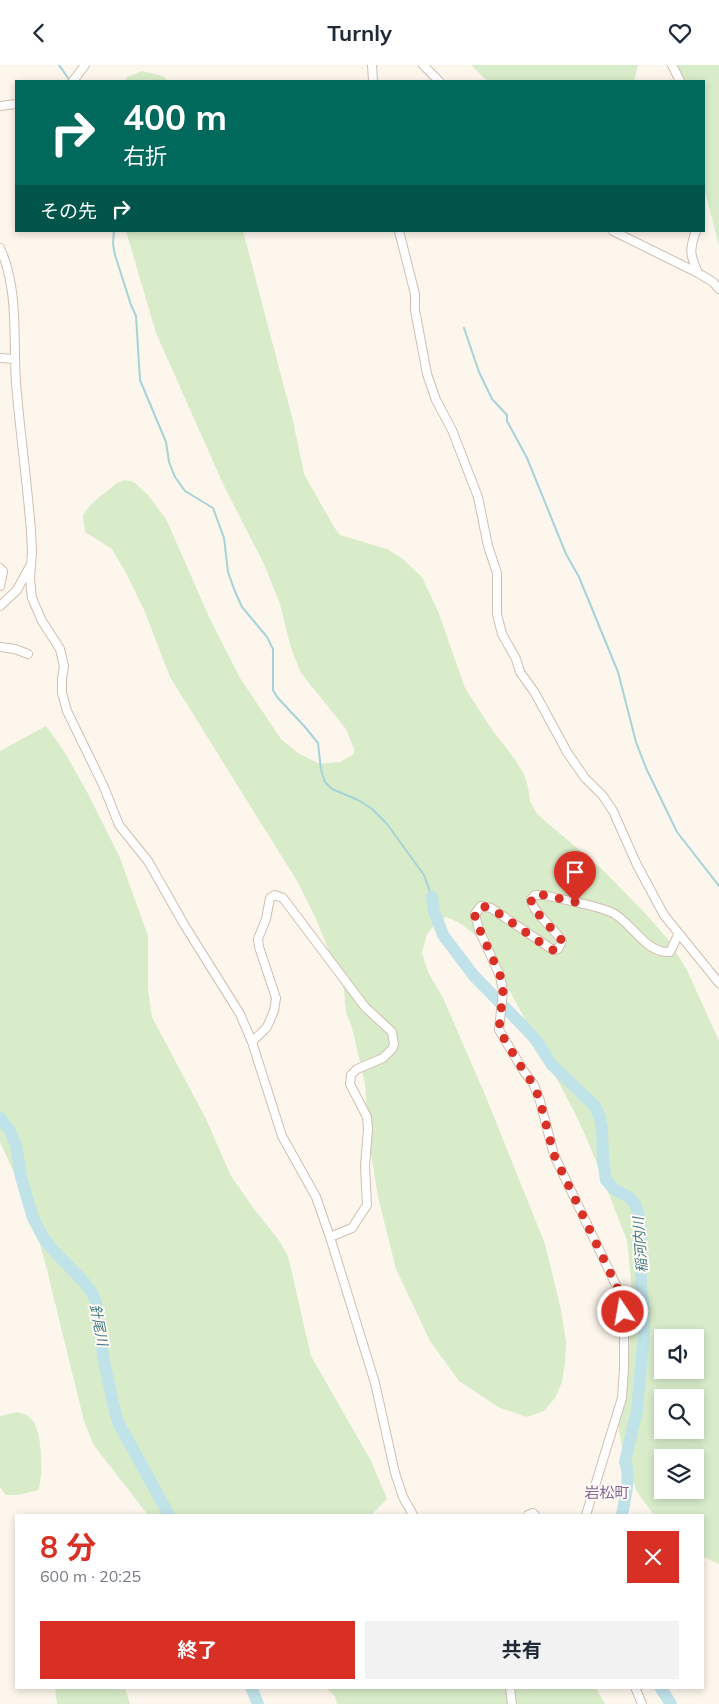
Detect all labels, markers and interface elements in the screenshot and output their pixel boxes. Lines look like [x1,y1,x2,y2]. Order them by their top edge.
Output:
icon: back [25,19,53,47]
text: Turnly [327,19,392,47]
icon: heart [666,19,694,47]
text: 400 m [123,95,227,139]
icon: right [40,100,105,165]
text: 右折 [123,142,167,170]
icon: right [107,195,135,223]
text: その先 [40,199,97,223]
pin [554,851,596,902]
icon: arrive [561,858,589,886]
water label: 稲河内川 [629,1214,651,1274]
position arrow [596,1285,648,1337]
water label: 針尾川 [86,1303,112,1349]
map controls [654,1329,704,1499]
button: sound [654,1329,704,1379]
button: search [654,1389,704,1439]
button: layers [654,1449,704,1499]
district label: 岩松町 [584,1483,630,1502]
text: 8 分 [40,1528,96,1566]
button: close [627,1531,679,1583]
text: 600 m · 20:25 [40,1566,141,1586]
button: 終了 [40,1621,355,1679]
button: 共有 [365,1621,679,1679]

